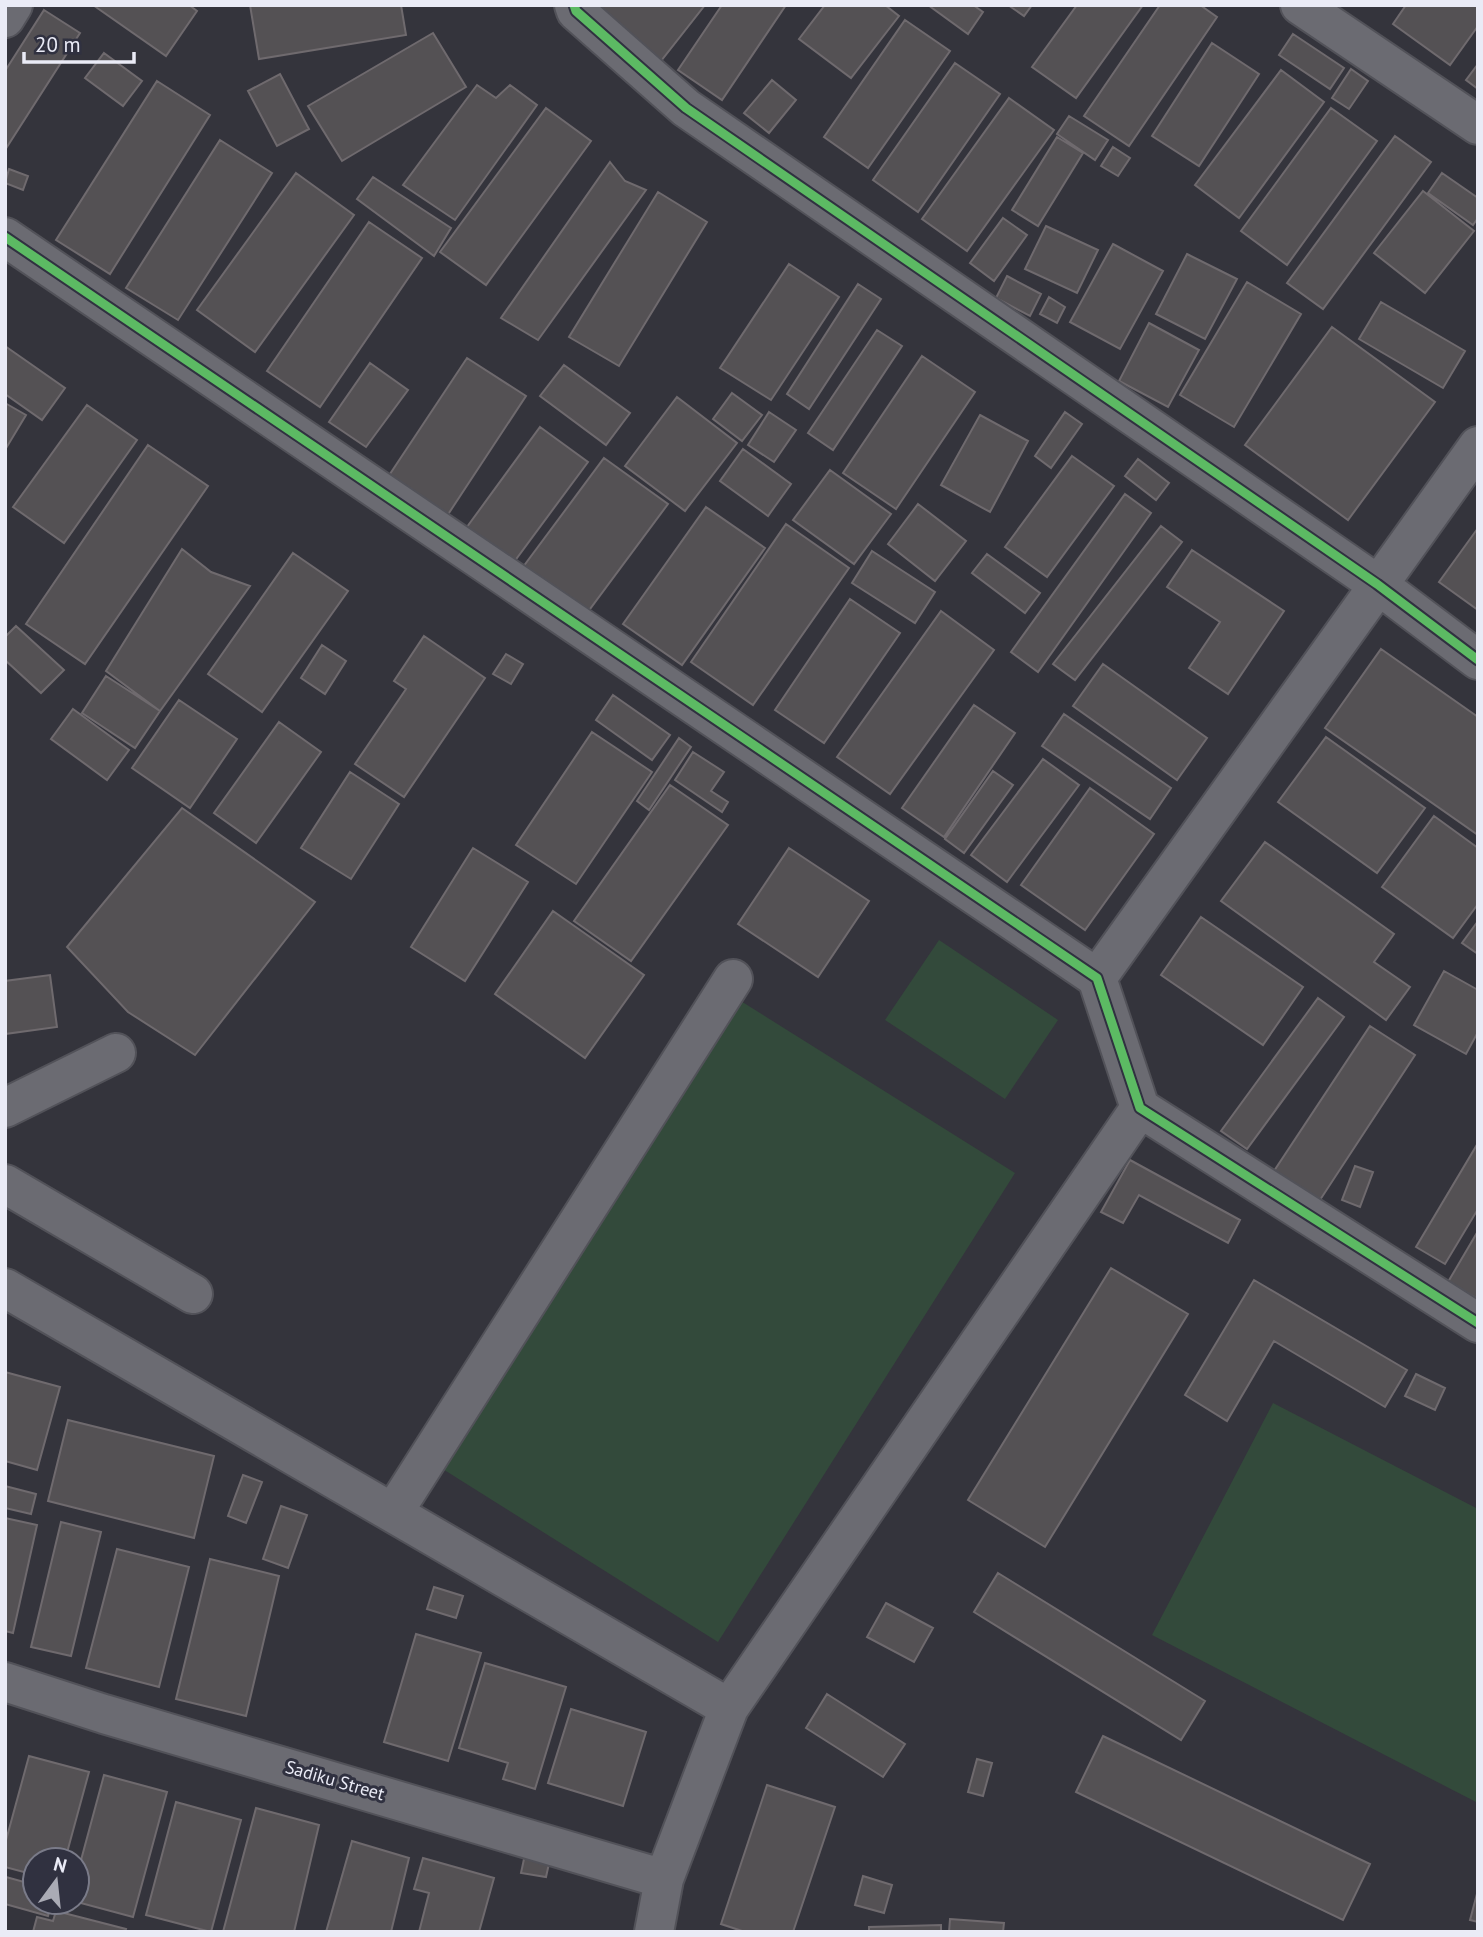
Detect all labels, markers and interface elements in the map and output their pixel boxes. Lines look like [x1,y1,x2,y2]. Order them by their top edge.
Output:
scale bar [24,21,135,65]
text: 20 m [35,31,81,58]
street label: Sadiku Street [283,1755,387,1805]
north arrow [21,1846,91,1916]
text: N [51,1851,70,1878]

